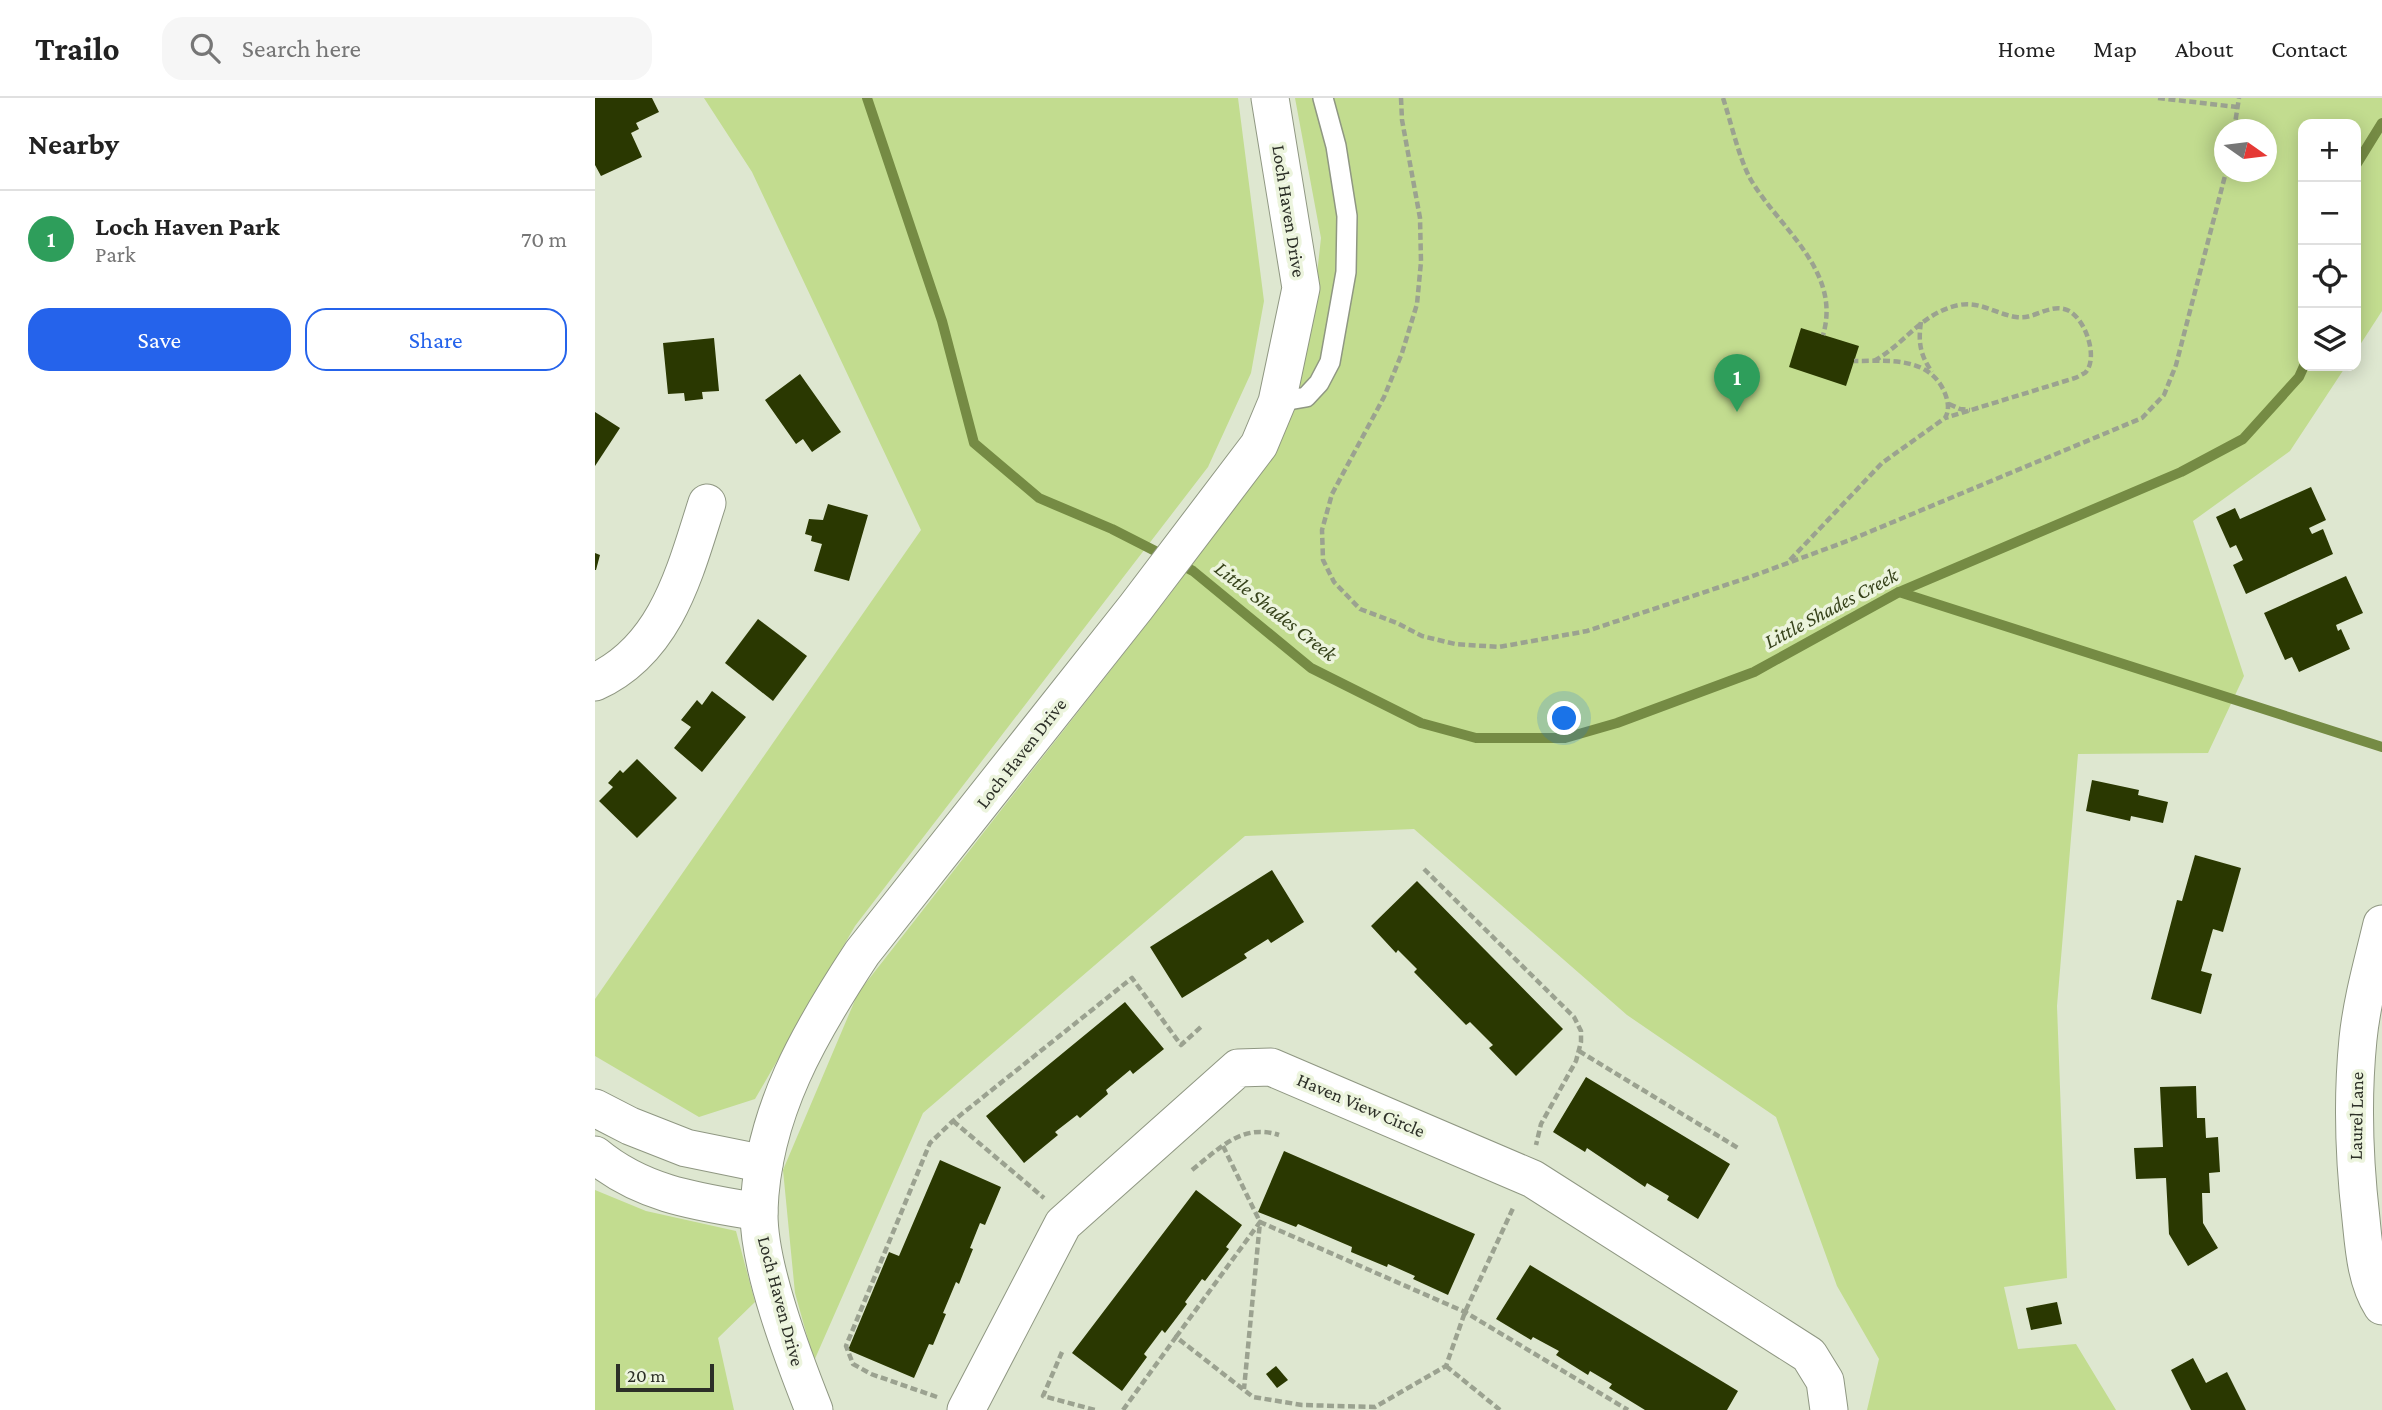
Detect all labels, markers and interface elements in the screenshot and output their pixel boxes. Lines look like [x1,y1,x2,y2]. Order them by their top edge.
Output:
search box [162,17,652,80]
icon: search [186,29,224,67]
text: Trailo [35,30,120,67]
text: Search here [242,34,361,63]
text: Home [1998,35,2055,62]
text: Map [2093,35,2137,62]
text: About [2175,35,2233,62]
text: Contact [2271,35,2347,62]
north arrow [2214,119,2277,182]
map controls [2298,119,2361,371]
button: + [2298,119,2361,182]
text: Nearby [28,127,119,160]
street label: Loch Haven Drive [1268,143,1310,279]
button: − [2298,182,2361,245]
text: Loch Haven Park [95,212,280,241]
text: 1 [47,226,55,252]
text: 70 m [521,226,567,252]
text: Park [95,241,136,267]
button: locate [2298,245,2361,308]
button: Save [28,308,291,371]
button: Share [305,308,567,371]
button: layers [2298,308,2361,371]
pin: 1 [1714,354,1760,412]
water label: Little Shades Creek [1210,556,1342,667]
water label: Little Shades Creek [1760,562,1903,653]
street label: Loch Haven Drive [972,694,1070,812]
your location [1547,701,1581,735]
street label: Haven View Circle [1294,1069,1428,1141]
street label: Laurel Lane [2345,1072,2367,1160]
street label: Loch Haven Drive [754,1234,808,1368]
scale bar [616,1361,714,1393]
text: 20 m [627,1365,666,1386]

